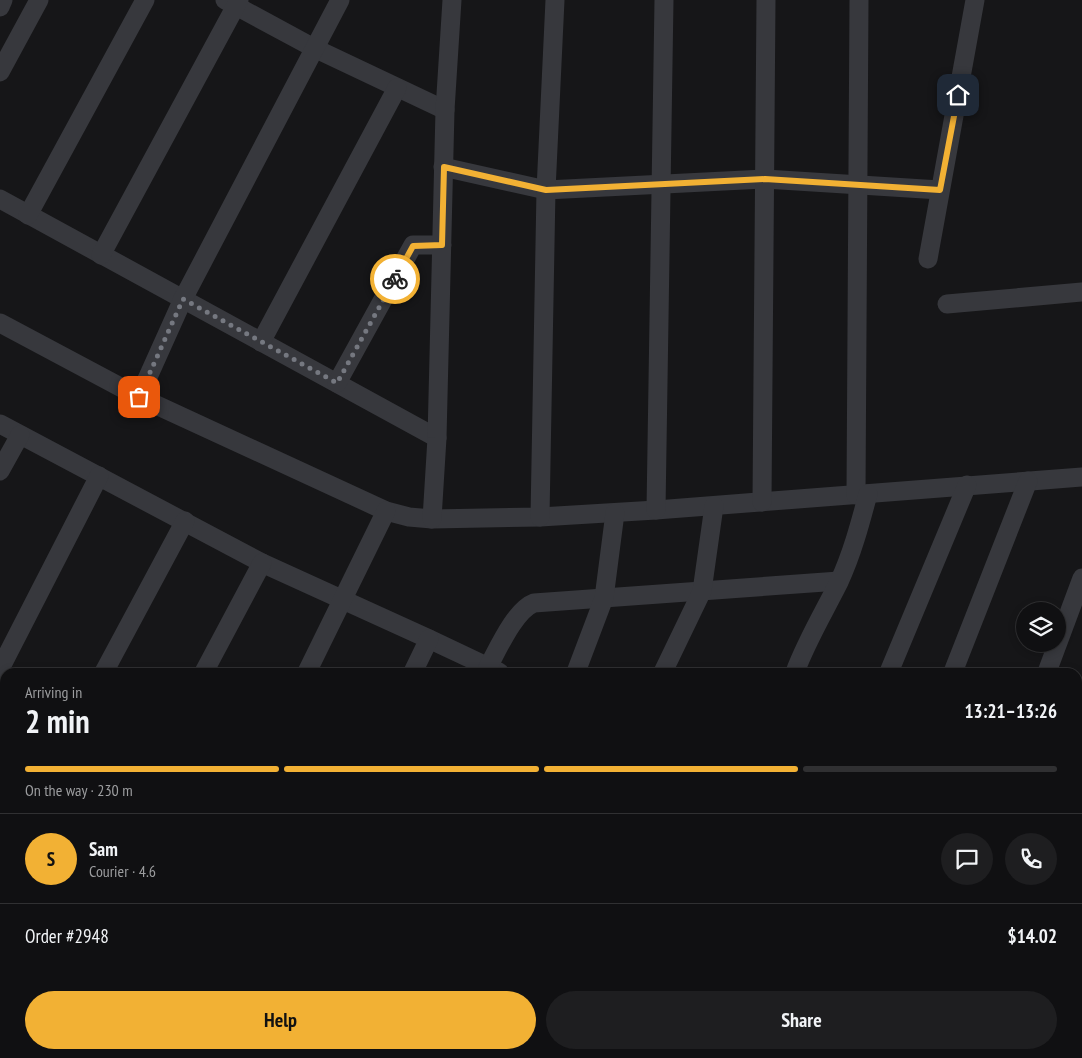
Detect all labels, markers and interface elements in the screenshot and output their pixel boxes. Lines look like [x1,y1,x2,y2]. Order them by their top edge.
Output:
pin [937,74,979,116]
icon: home [944,81,972,109]
courier [370,254,420,304]
icon: bike [381,265,409,293]
pin [118,376,160,418]
icon: bag [125,383,153,411]
map controls [1016,602,1066,652]
button: layers [1016,602,1066,652]
text: Arriving in [25,682,82,702]
text: 13:21–13:26 [964,699,1057,723]
text: 2 min [25,700,90,742]
text: On the way · 230 m [25,780,133,800]
button: chat [941,833,993,885]
button: phone [1005,833,1057,885]
text: Sam [89,837,118,861]
text: S [47,847,55,871]
text: Courier · 4.6 [89,861,156,881]
text: Order #2948 [25,924,109,948]
text: $14.02 [1008,924,1057,948]
button: Help [25,991,536,1049]
button: Share [546,991,1057,1049]

